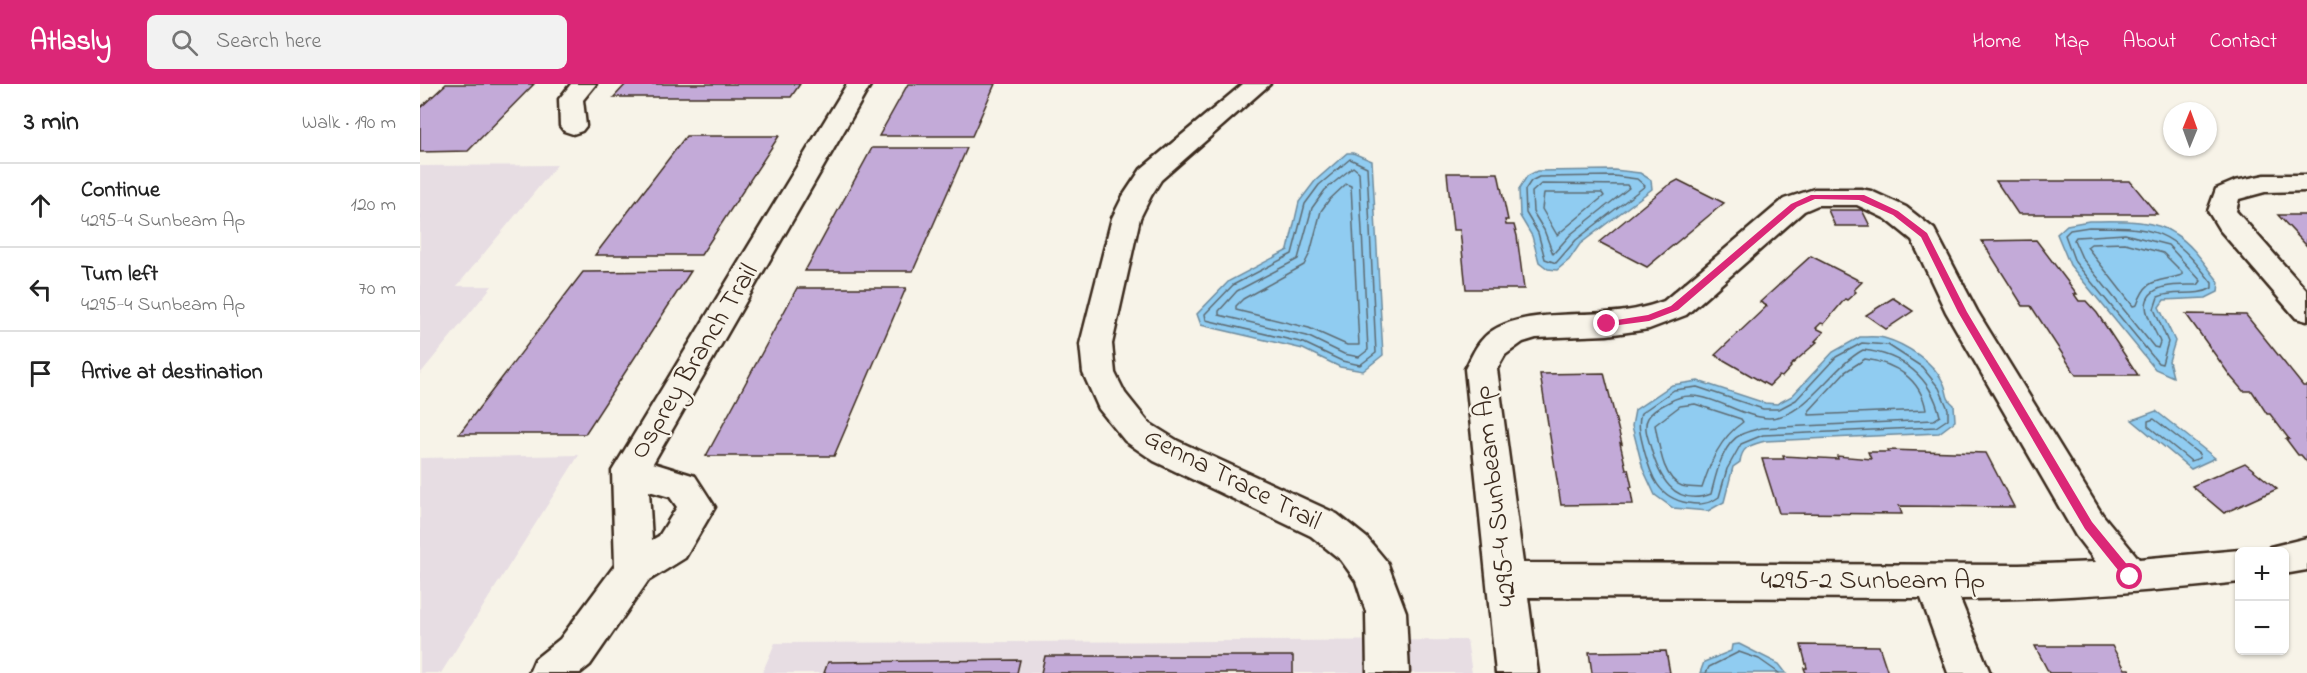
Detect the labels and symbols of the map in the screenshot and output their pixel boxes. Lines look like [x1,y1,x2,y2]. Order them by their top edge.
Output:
north arrow [2163,102,2217,156]
street label: Osprey Branch Trail [621,257,769,467]
route end [1593,310,1619,336]
street label: 4295-4 Sunbeam Ap [1463,383,1529,609]
street label: Genna Trace Trail [1137,419,1327,541]
street label: 4295-2 Sunbeam Ap [1761,562,1985,601]
route start [2116,563,2142,589]

